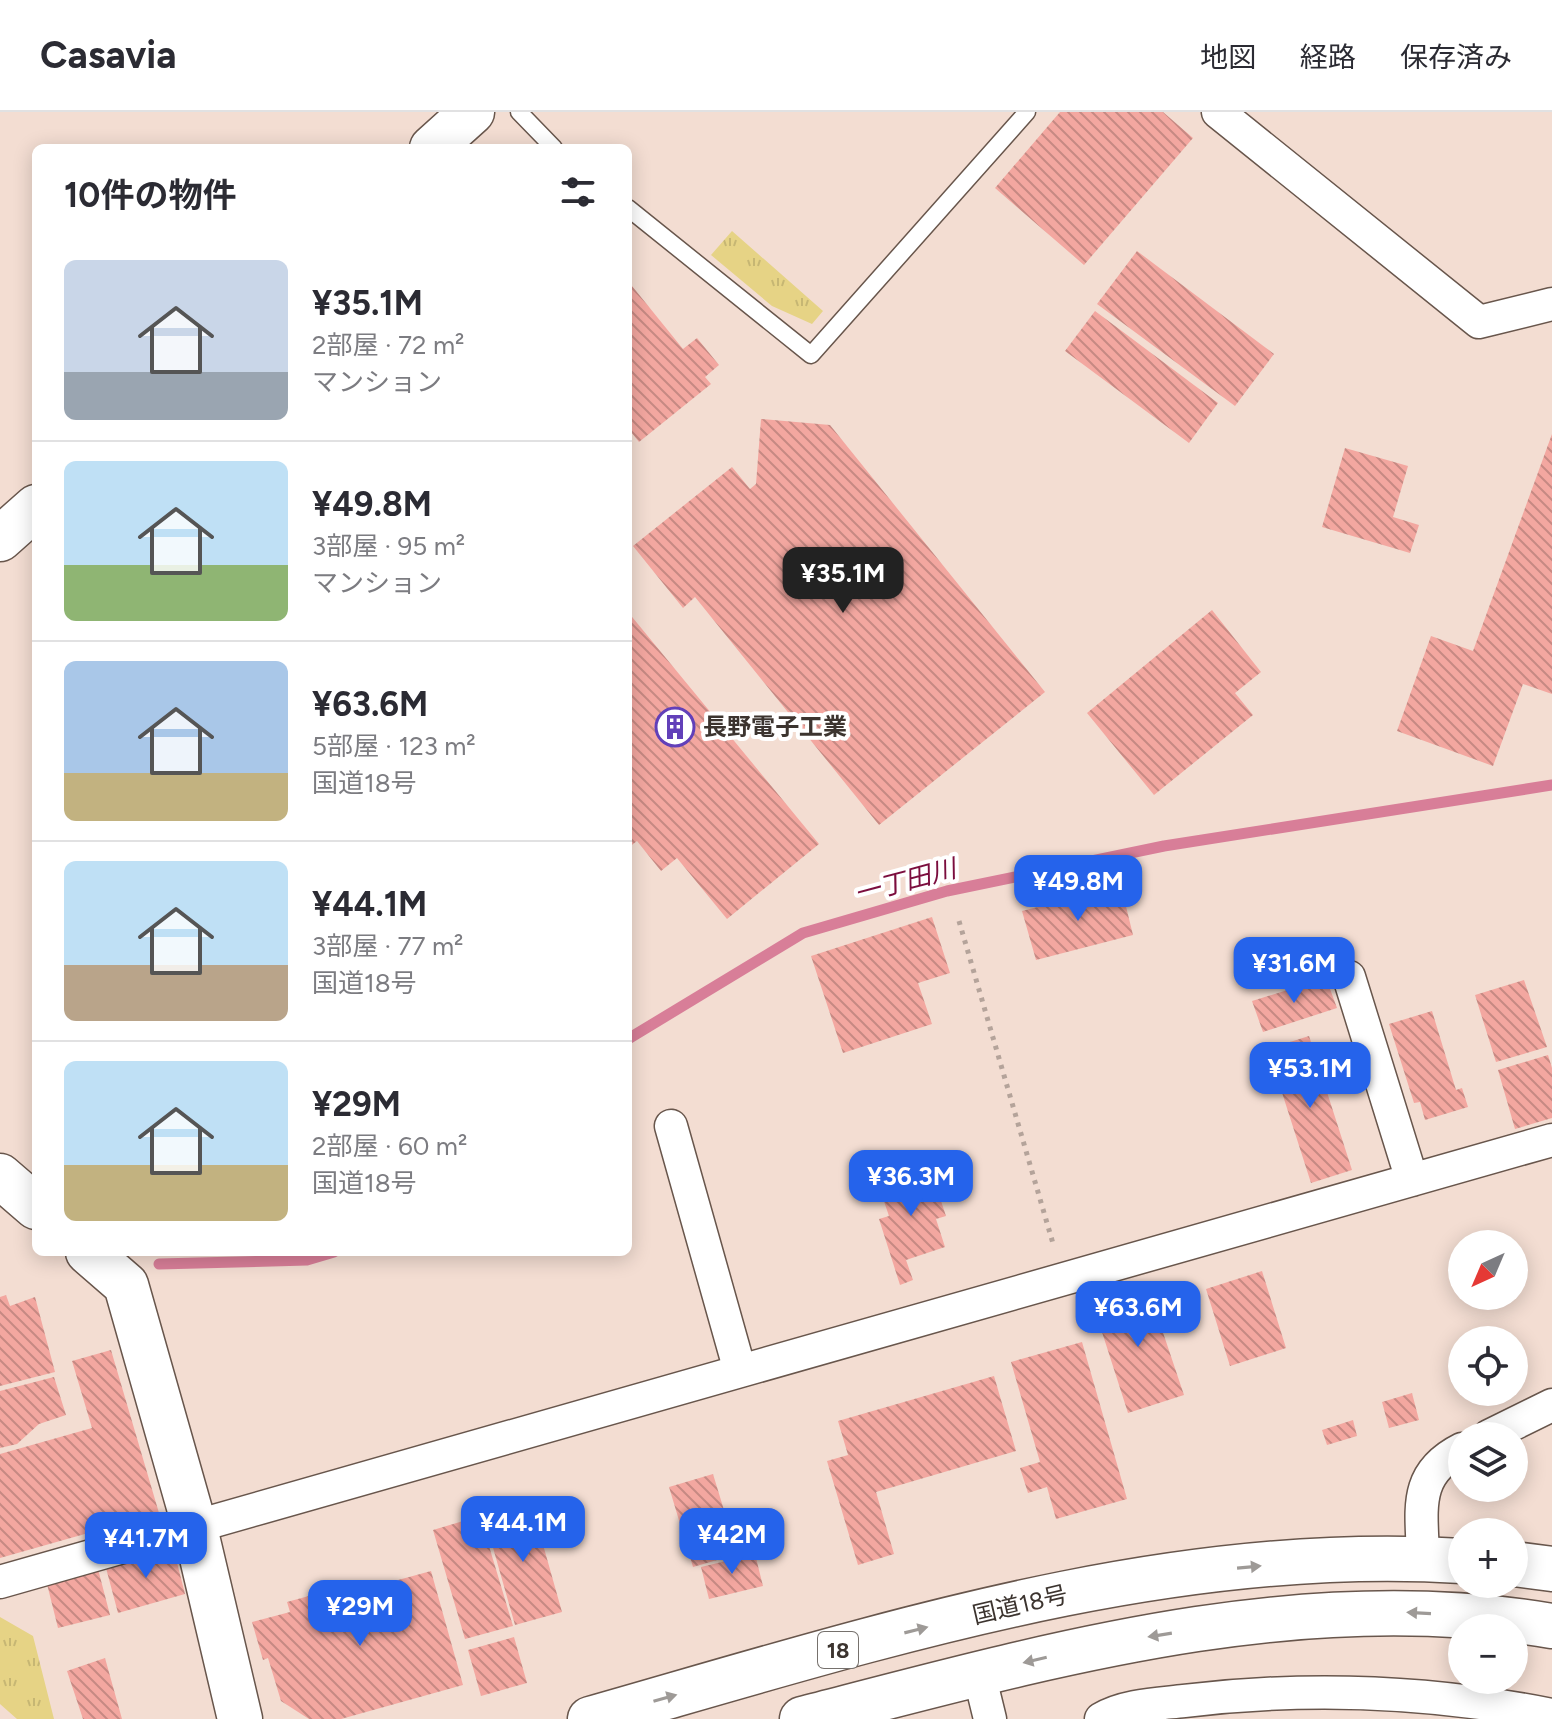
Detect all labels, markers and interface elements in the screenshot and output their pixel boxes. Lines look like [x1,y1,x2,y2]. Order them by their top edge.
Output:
text: Casavia [40,32,177,78]
text: 地図 [1200,40,1256,74]
text: 経路 [1300,40,1356,74]
text: 保存済み [1400,40,1512,74]
icon: filters [556,170,600,214]
text: 10件の物件 [64,175,236,216]
text: ¥35.1M [312,283,423,324]
icon: home [128,292,224,388]
text: 2部屋 · 72 m² [312,329,464,361]
text: マンション [312,366,442,398]
text: ¥49.8M [312,484,432,525]
icon: home [128,493,224,589]
text: 3部屋 · 95 m² [312,530,465,562]
pin: ¥35.1M [778,547,908,615]
text: ¥35.1M [801,557,885,589]
text: マンション [312,567,442,599]
text: ¥63.6M [312,684,428,725]
icon: home [128,693,224,789]
building icon: 長野電子工業 [654,706,696,748]
place label: 長野電子工業 [703,712,847,741]
text: 5部屋 · 123 m² [312,730,476,762]
text: 国道18号 [312,767,417,799]
water label: 一丁田川 [851,851,962,910]
pin: ¥49.8M [1013,855,1143,923]
text: ¥49.8M [1032,865,1124,897]
text: ¥44.1M [312,884,427,925]
icon: home [128,893,224,989]
text: 3部屋 · 77 m² [312,930,463,962]
pin: ¥31.6M [1229,937,1359,1005]
text: ¥31.6M [1252,947,1336,979]
text: 国道18号 [312,967,417,999]
pin: ¥53.1M [1245,1042,1375,1110]
text: ¥53.1M [1268,1052,1352,1084]
text: ¥29M [312,1084,401,1125]
icon: home [128,1093,224,1189]
text: 2部屋 · 60 m² [312,1130,467,1162]
pin: ¥36.3M [846,1150,976,1218]
text: ¥36.3M [867,1160,955,1192]
text: 国道18号 [312,1167,417,1199]
north arrow [1448,1230,1528,1310]
map controls [1448,1230,1528,1694]
pin: ¥63.6M [1073,1281,1203,1349]
text: ¥63.6M [1094,1291,1182,1323]
button: locate [1448,1326,1528,1406]
button: layers [1448,1422,1528,1502]
pin: ¥44.1M [458,1496,588,1564]
text: ¥44.1M [479,1506,567,1538]
pin: ¥42M [685,1508,779,1576]
pin: ¥41.7M [81,1512,211,1580]
text: ¥42M [697,1518,767,1550]
button: + [1448,1518,1528,1598]
text: ¥41.7M [103,1522,189,1554]
one-way arrow [1237,1561,1262,1574]
pin: ¥29M [313,1580,407,1648]
street label: 国道18号 [970,1580,1070,1630]
text: ¥29M [326,1590,394,1622]
one-way arrow [1406,1606,1431,1619]
button: − [1448,1614,1528,1694]
one-way arrow [903,1623,928,1635]
one-way arrow [1147,1630,1172,1642]
road number: 18 [818,1632,858,1668]
one-way arrow [1023,1654,1048,1667]
one-way arrow [652,1691,677,1703]

